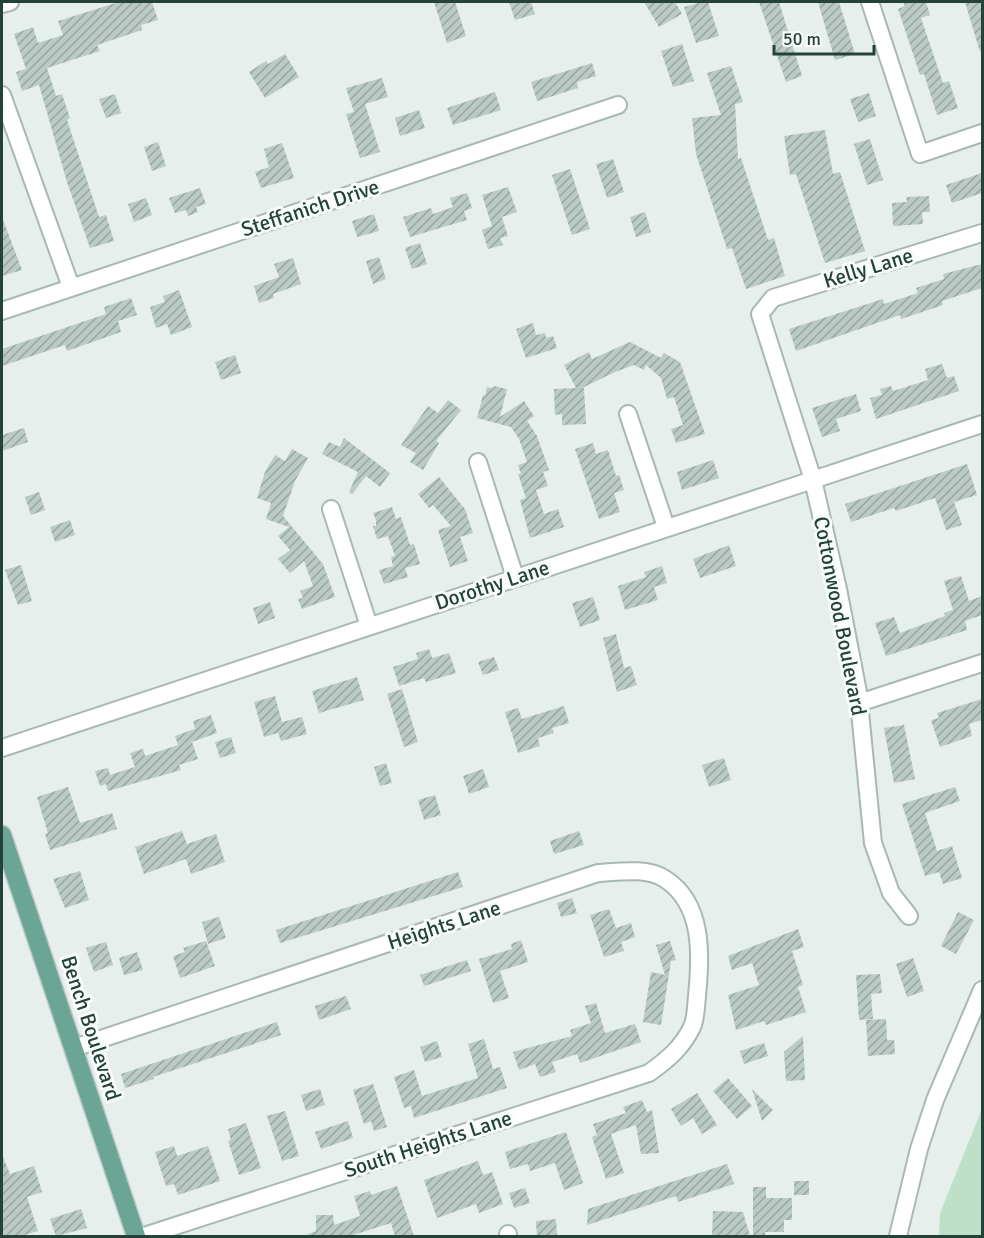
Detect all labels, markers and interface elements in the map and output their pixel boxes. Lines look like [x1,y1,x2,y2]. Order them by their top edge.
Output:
scale bar [774,18,874,56]
text: 50 m [783,28,821,50]
street label: Steffanich Drive [238,173,382,243]
street label: Kelly Lane [820,242,916,294]
street label: Cottonwood Boulevard [808,514,872,718]
street label: Dorothy Lane [431,554,553,616]
street label: Heights Lane [384,894,504,956]
street label: Bench Boulevard [55,952,127,1104]
street label: South Heights Lane [341,1105,515,1183]

